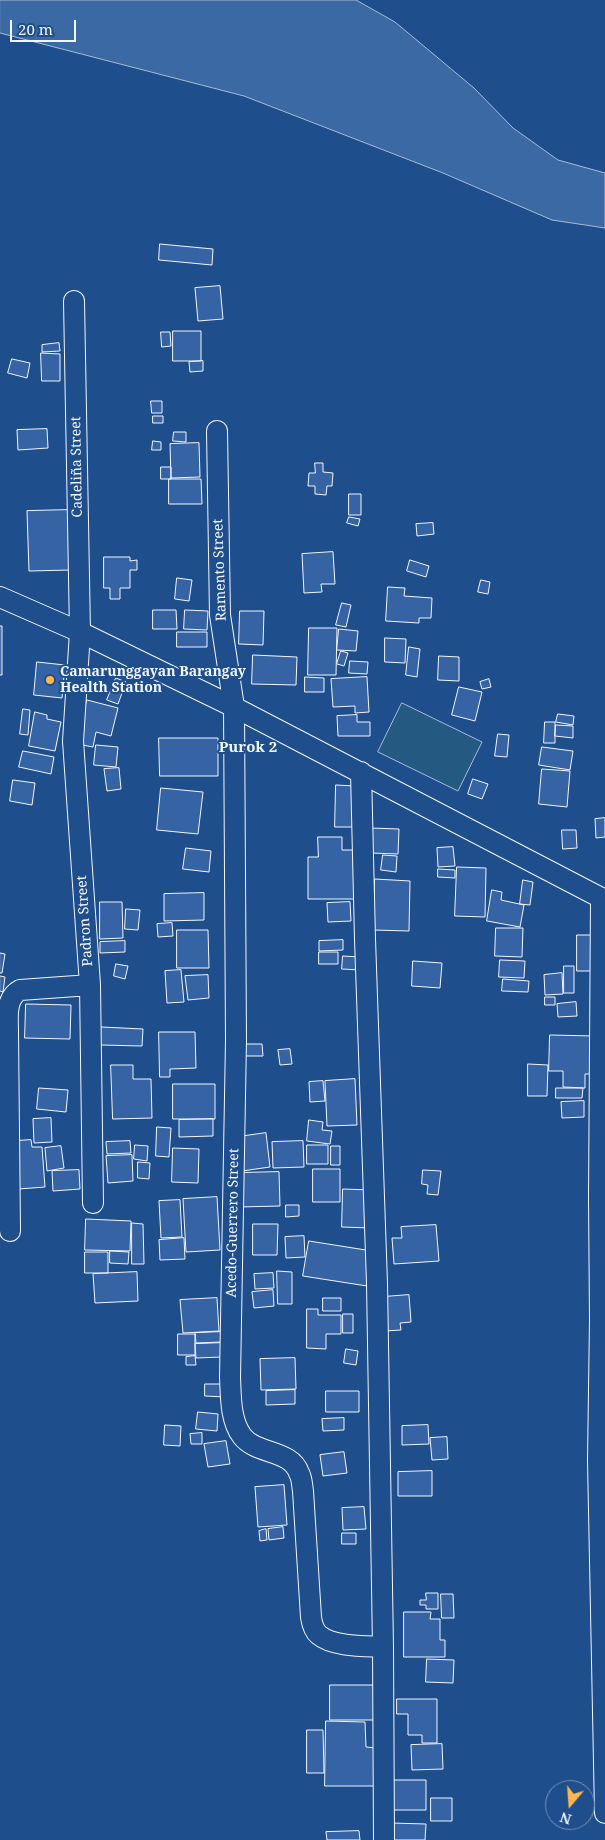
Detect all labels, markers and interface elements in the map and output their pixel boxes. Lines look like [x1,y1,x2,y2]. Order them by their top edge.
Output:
scale bar [12,10,79,42]
text: 20 m [18,19,53,39]
street label: Cadeliña Street [68,416,86,518]
street label: Ramento Street [210,518,230,622]
place label: Camarunggayan Barangay Health Station [60,664,246,696]
marker: Camarunggayan Barangay Health Station [44,674,56,686]
district label: Purok 2 [219,739,277,757]
street label: Padron Street [73,875,97,967]
street label: Acedo-Guerrero Street [223,1148,243,1298]
north arrow [545,1780,595,1830]
text: N [557,1808,574,1830]

